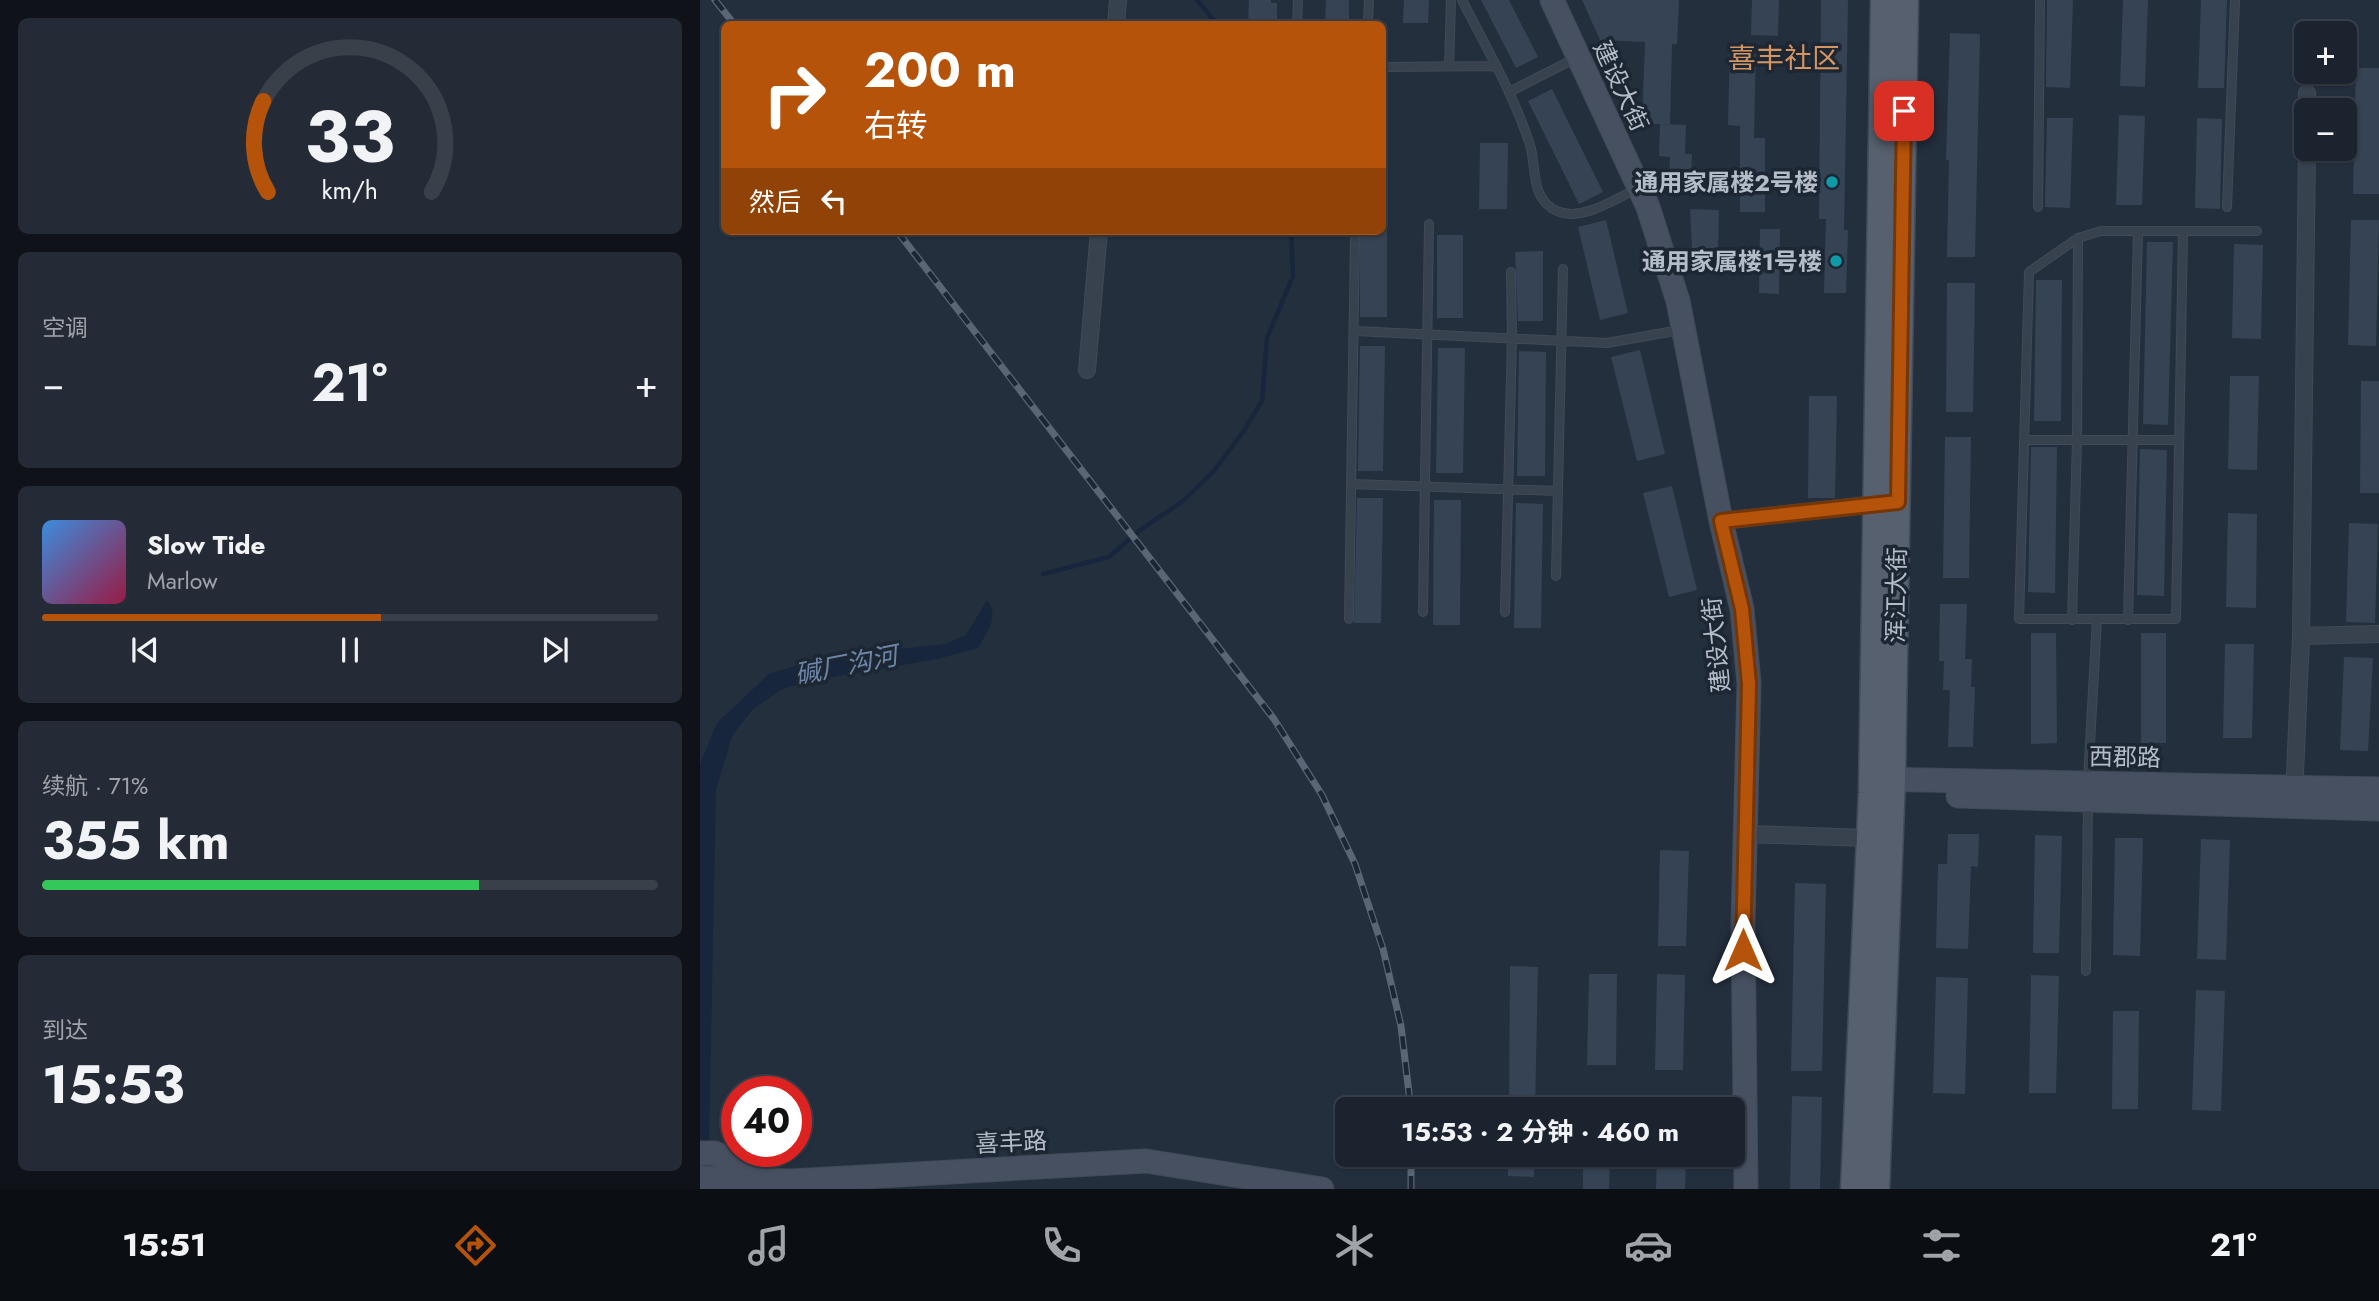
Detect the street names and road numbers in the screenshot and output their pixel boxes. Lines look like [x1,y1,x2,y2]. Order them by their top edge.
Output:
street label: 建设大街 [1585,35,1657,137]
street label: 浑江大街 [1878,547,1914,643]
street label: 建设大街 [1694,595,1738,695]
street label: 西郡路 [2089,739,2161,775]
street label: 喜丰路 [974,1123,1048,1161]

